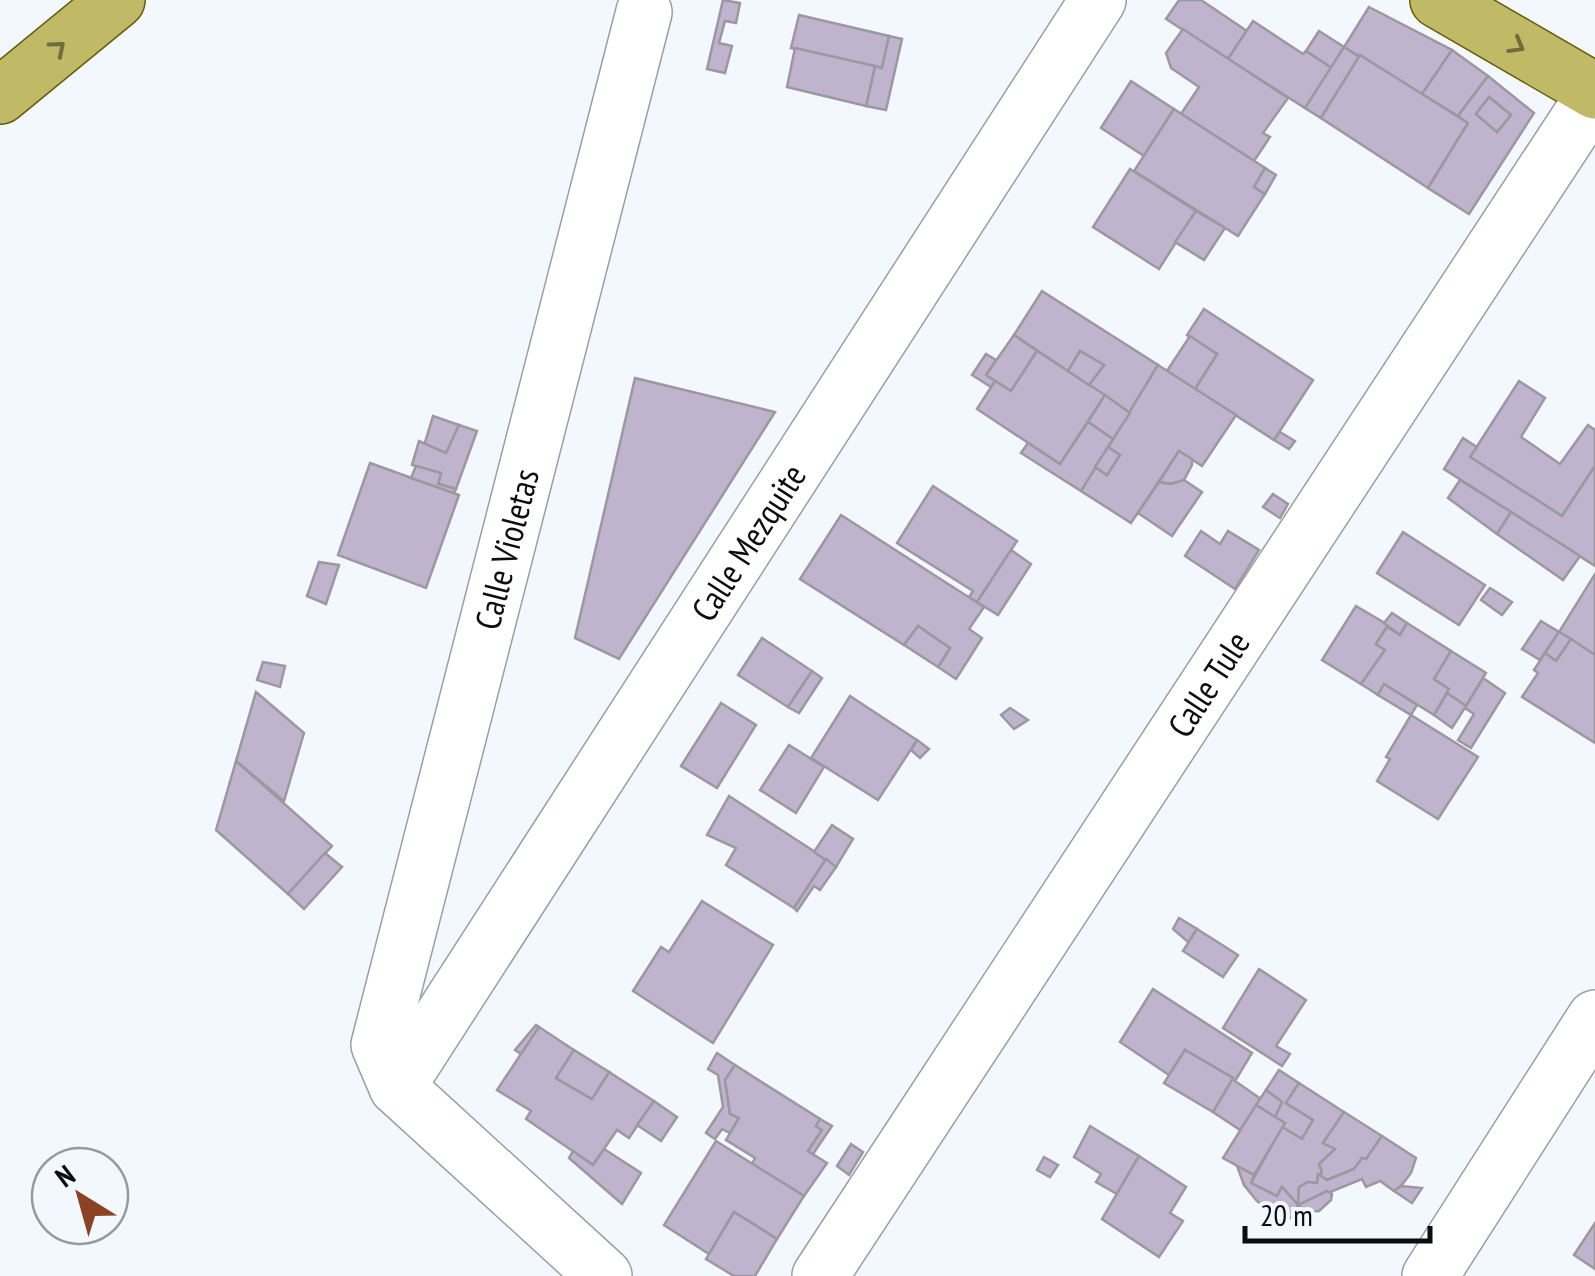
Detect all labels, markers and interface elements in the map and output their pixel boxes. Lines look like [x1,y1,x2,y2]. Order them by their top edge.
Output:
one-way arrow [1506,33,1524,53]
one-way arrow [47,42,65,60]
street label: Calle Mezquite [681,455,816,630]
street label: Calle Violetas [464,464,549,634]
street label: Calle Tule [1157,622,1260,746]
north arrow [30,1146,130,1246]
text: N [47,1156,82,1195]
scale bar [1245,1181,1430,1243]
text: 20 m [1260,1195,1313,1234]

